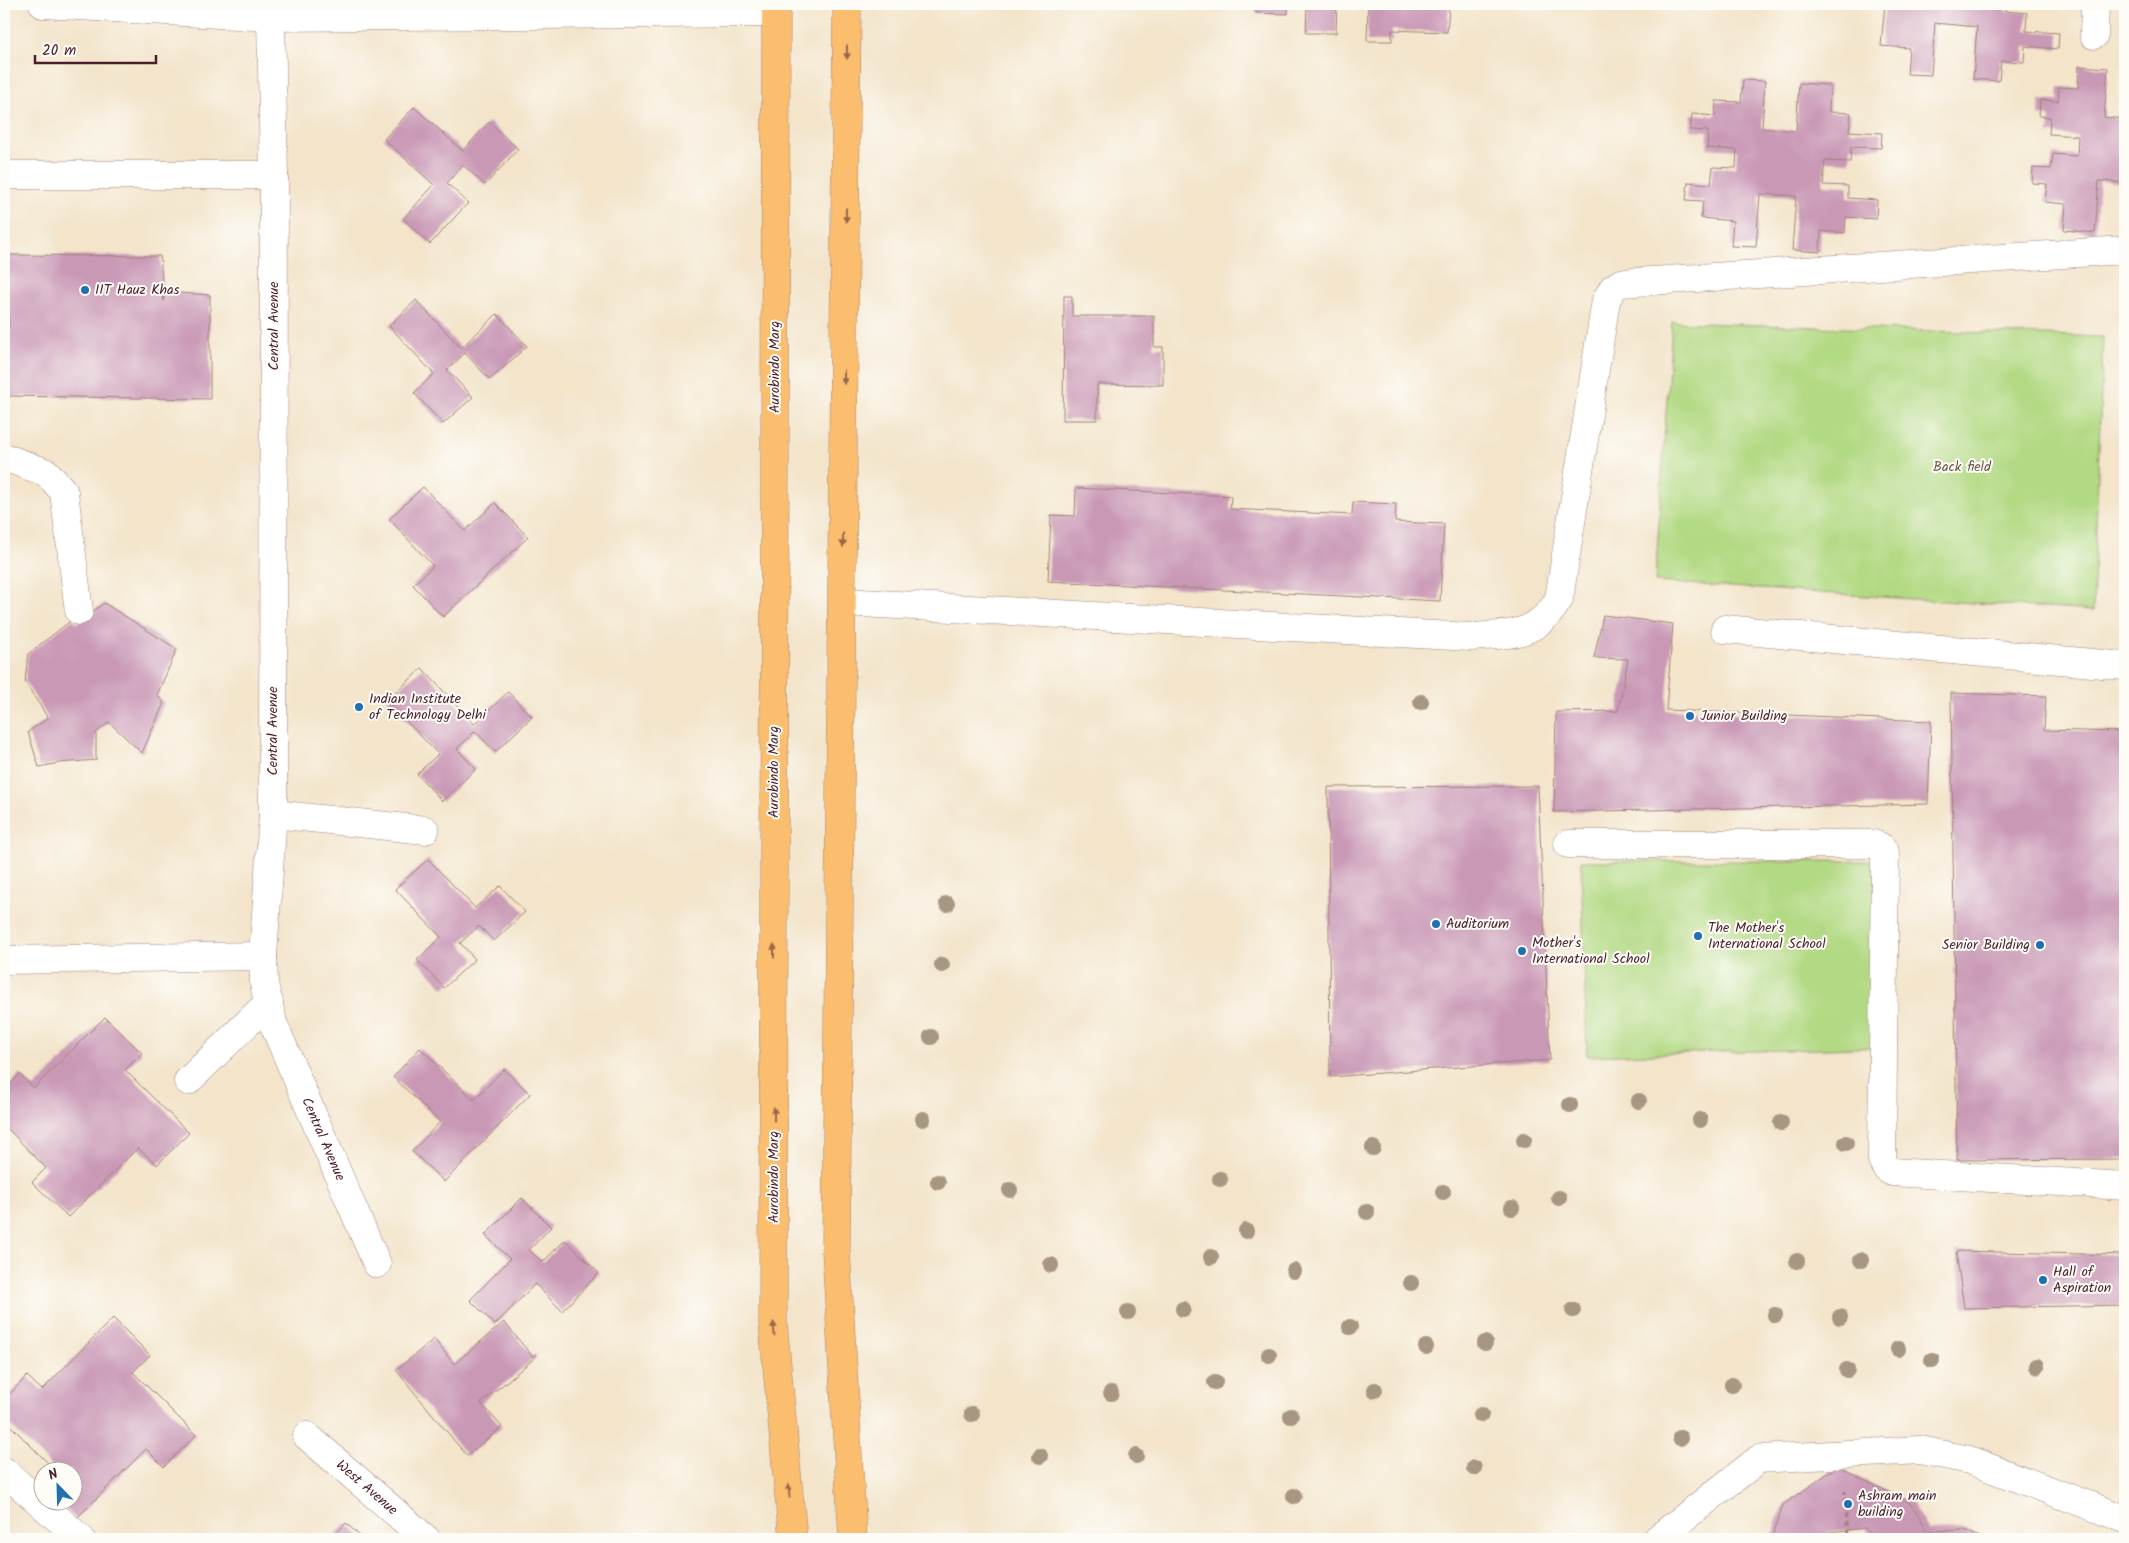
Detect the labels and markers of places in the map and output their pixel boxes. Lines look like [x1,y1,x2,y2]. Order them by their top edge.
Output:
place label: IIT Hauz Khas [95,279,180,301]
marker: IIT Hauz Khas [79,284,91,296]
place label: Indian Institute of Technology Delhi [369,688,486,726]
marker: Indian Institute of Technology Delhi [353,701,365,713]
place label: Junior Building [1700,705,1788,727]
marker: Junior Building [1684,710,1696,722]
place label: Auditorium [1446,913,1509,935]
place label: The Mother's International School [1708,917,1826,955]
marker: Auditorium [1430,918,1442,930]
marker: The Mother's International School [1692,930,1704,942]
place label: Mother's International School [1532,932,1650,970]
place label: Senior Building [1942,934,2030,956]
marker: Senior Building [2034,939,2046,951]
marker: Mother's International School [1516,945,1528,957]
place label: Hall of Aspiration [2053,1261,2111,1299]
marker: Hall of Aspiration [2037,1274,2049,1286]
place label: Ashram main building [1858,1485,1936,1523]
marker: Ashram main building [1842,1498,1854,1510]

